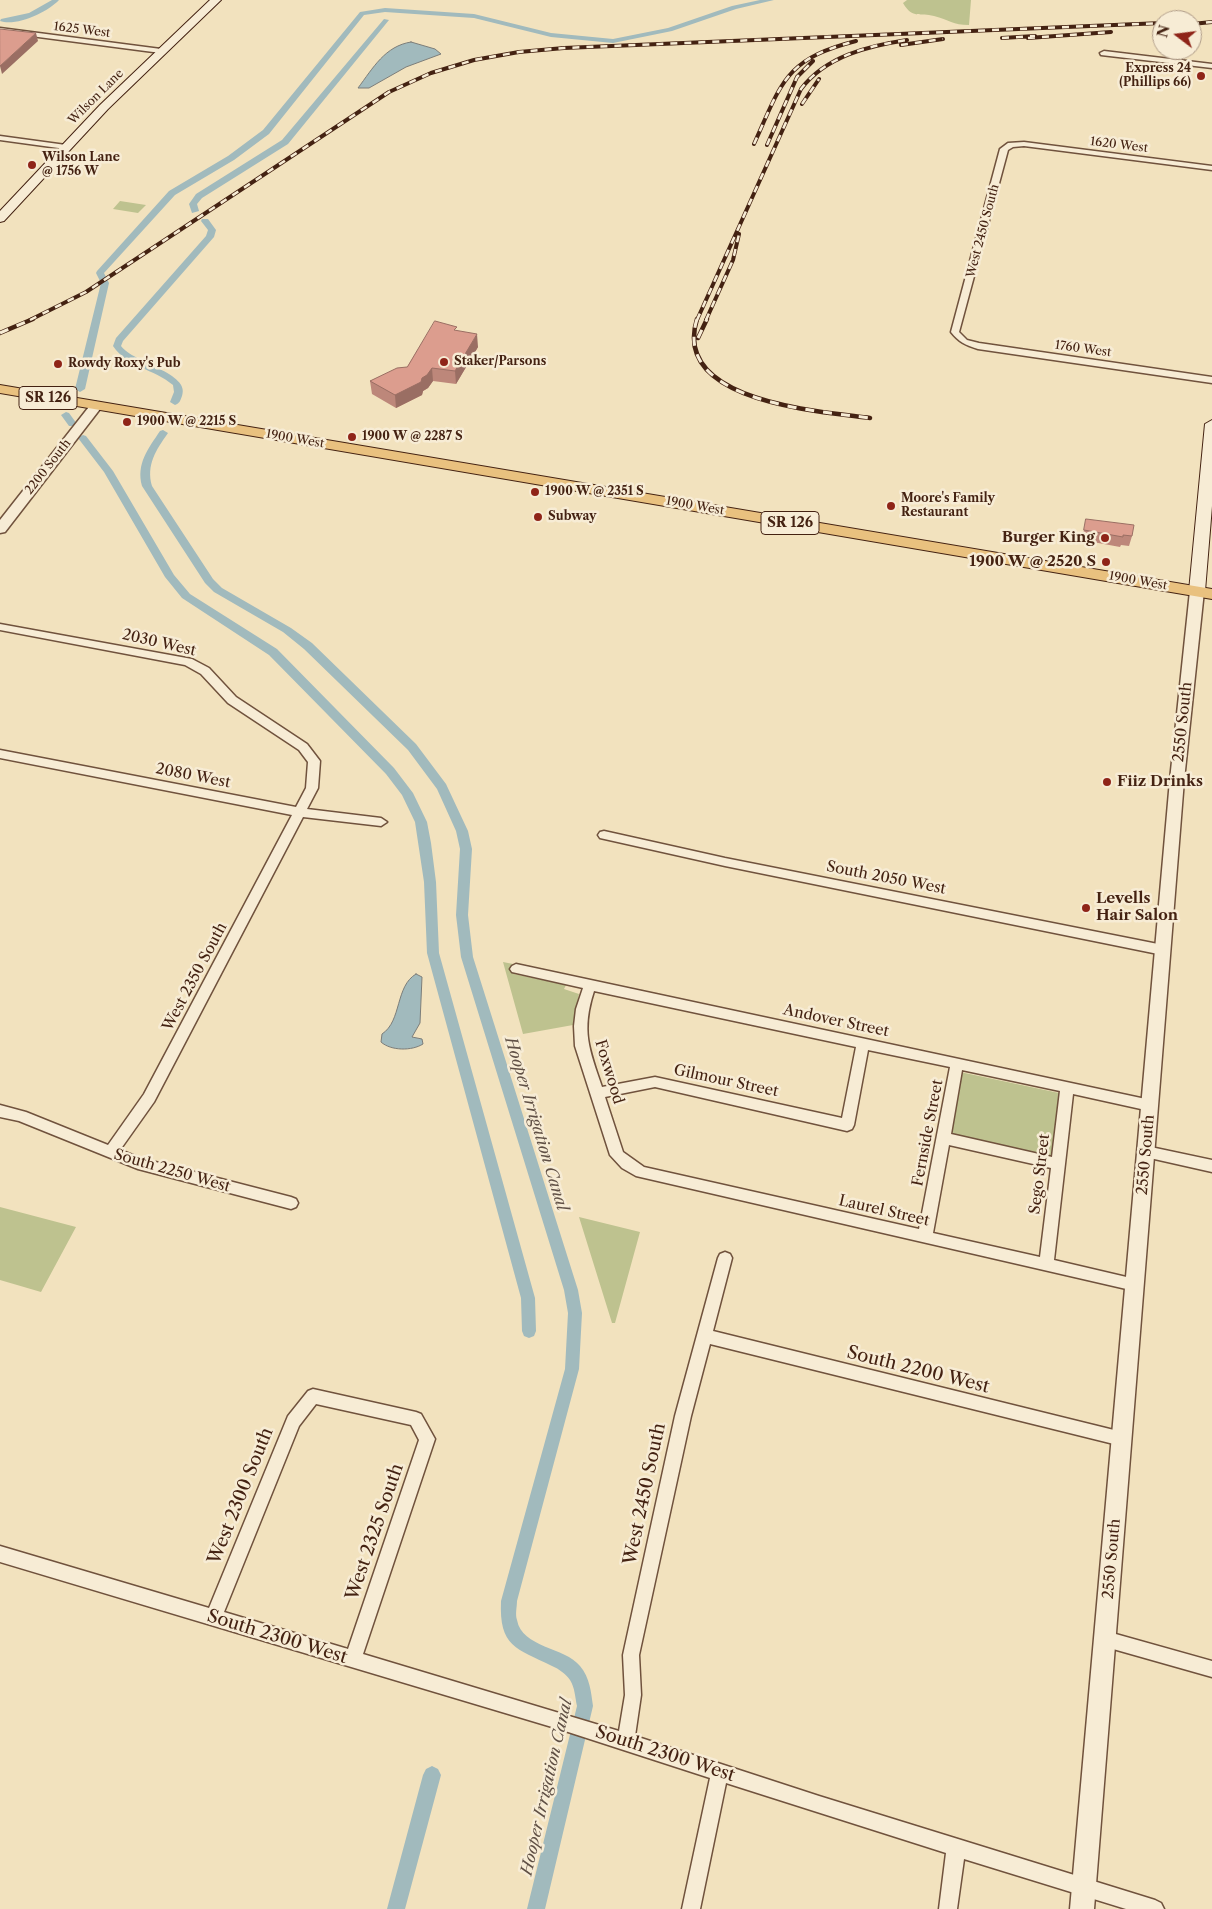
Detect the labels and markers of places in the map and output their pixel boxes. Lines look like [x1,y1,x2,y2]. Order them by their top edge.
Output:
place label: Express 24 (Phillips 66) [1119,62,1191,90]
marker: Express 24 (Phillips 66) [1195,70,1207,82]
place label: Wilson Lane @ 1756 W [42,151,120,179]
marker: Wilson Lane @ 1756 W [26,159,38,171]
place label: Staker/Parsons [454,355,546,369]
marker: Staker/Parsons [438,356,450,368]
place label: Rowdy Roxy's Pub [68,357,181,371]
marker: Rowdy Roxy's Pub [52,358,64,370]
place label: 1900 W @ 2215 S [137,415,236,429]
marker: 1900 W @ 2215 S [121,416,133,428]
place label: 1900 W @ 2287 S [362,430,463,444]
marker: 1900 W @ 2287 S [346,431,358,443]
place label: 1900 W @ 2351 S [545,485,644,499]
marker: 1900 W @ 2351 S [529,486,541,498]
place label: Moore's Family Restaurant [901,492,995,520]
marker: Moore's Family Restaurant [885,500,897,512]
place label: Subway [548,510,596,524]
marker: Subway [532,511,544,523]
place label: Burger King [1002,529,1095,547]
marker: Burger King [1099,532,1111,544]
place label: 1900 W @ 2520 S [969,553,1096,571]
marker: 1900 W @ 2520 S [1100,556,1112,568]
place label: Fiiz Drinks [1117,773,1203,791]
marker: Fiiz Drinks [1101,776,1113,788]
place label: Levells Hair Salon [1096,890,1178,925]
marker: Levells Hair Salon [1080,902,1092,914]

